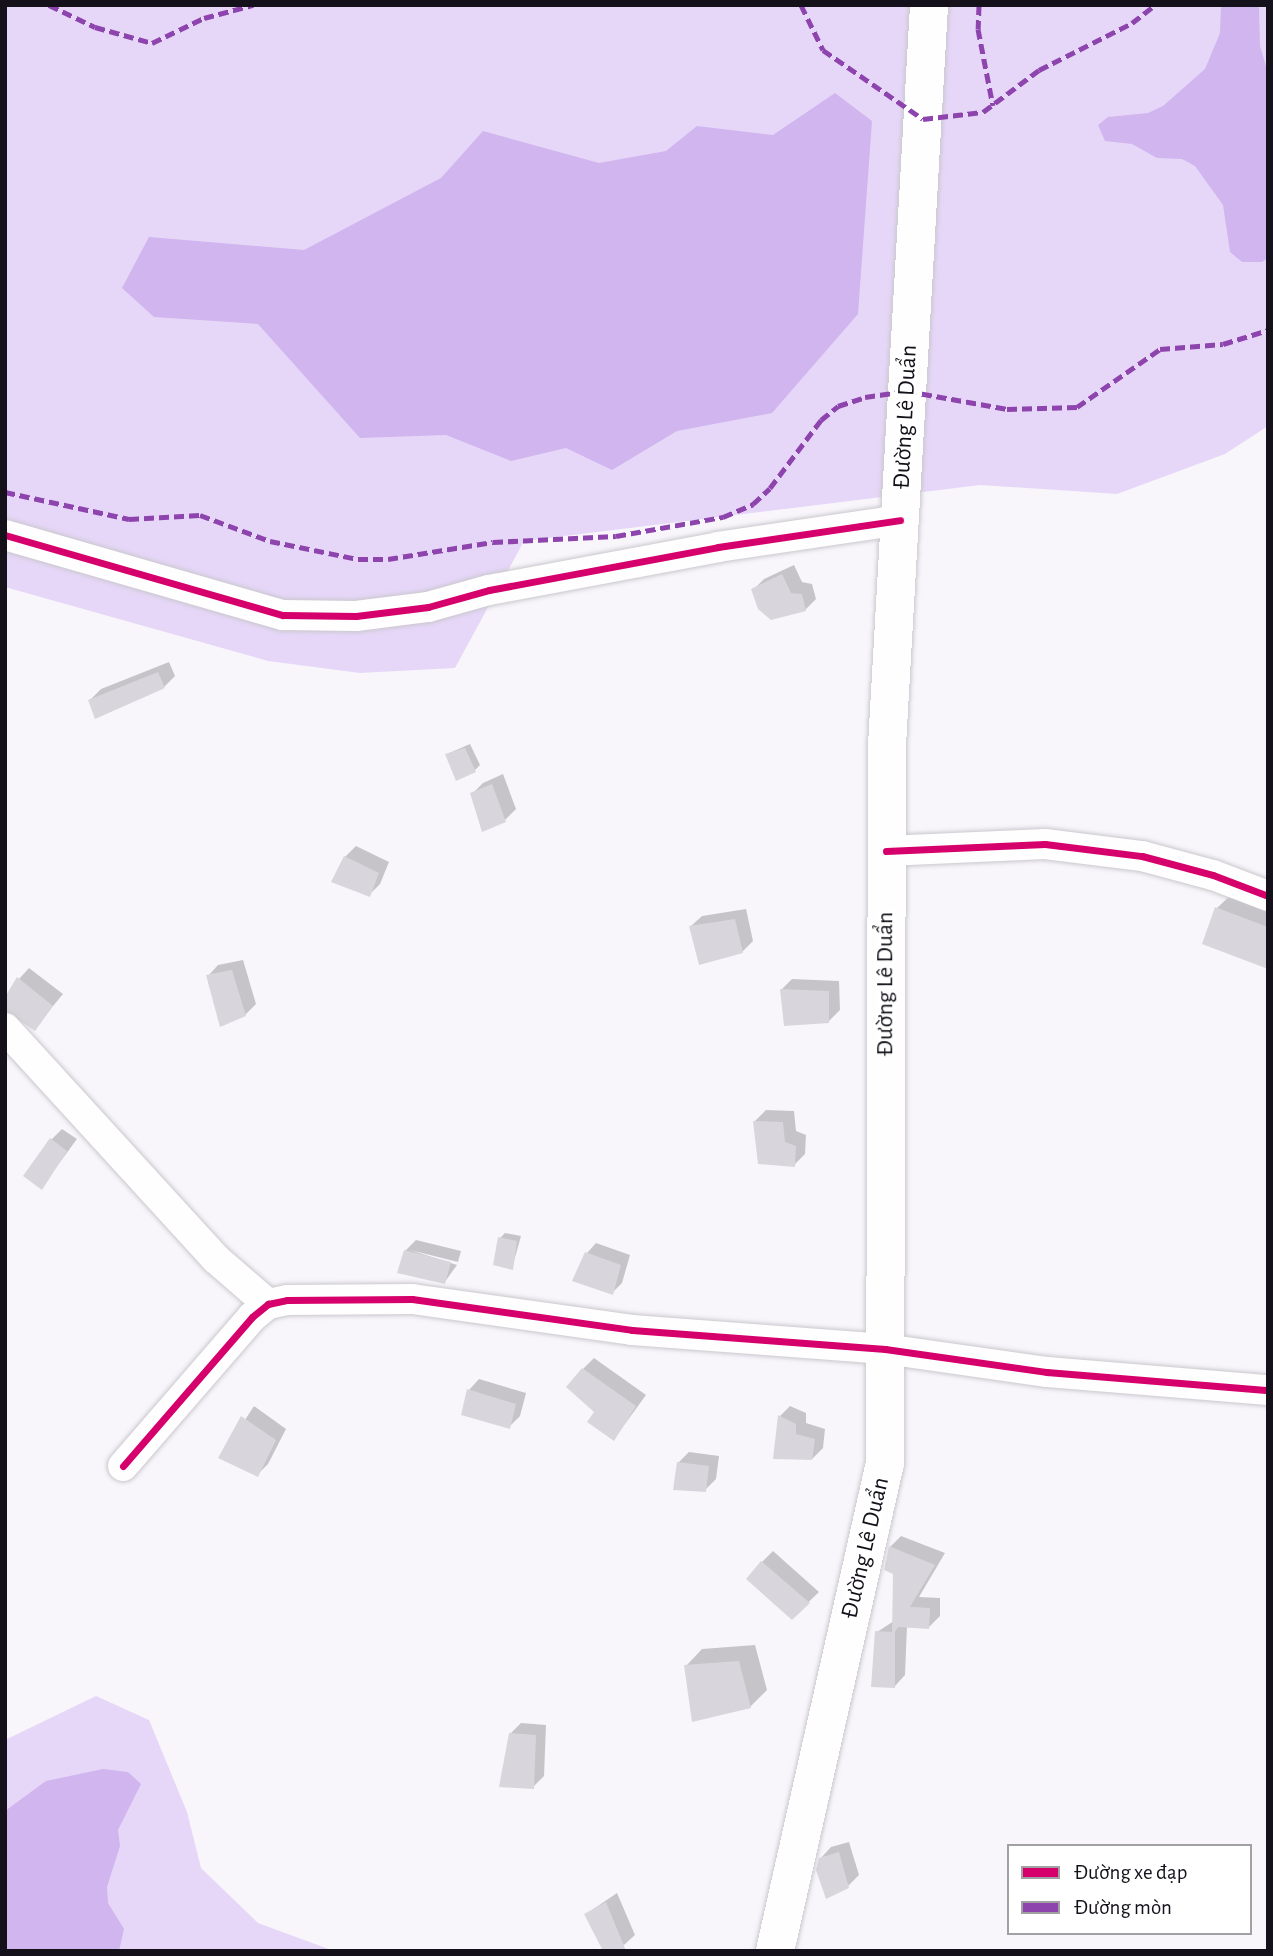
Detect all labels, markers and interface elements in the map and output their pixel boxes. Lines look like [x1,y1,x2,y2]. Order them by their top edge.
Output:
street label: Đường Lê Duẩn [888,344,924,490]
street label: Đường Lê Duẩn [872,912,900,1056]
street label: Đường Lê Duẩn [836,1474,896,1622]
legend [1007,1844,1252,1935]
text: Đường xe đạp [1074,1862,1187,1883]
text: Đường mòn [1074,1897,1172,1918]

